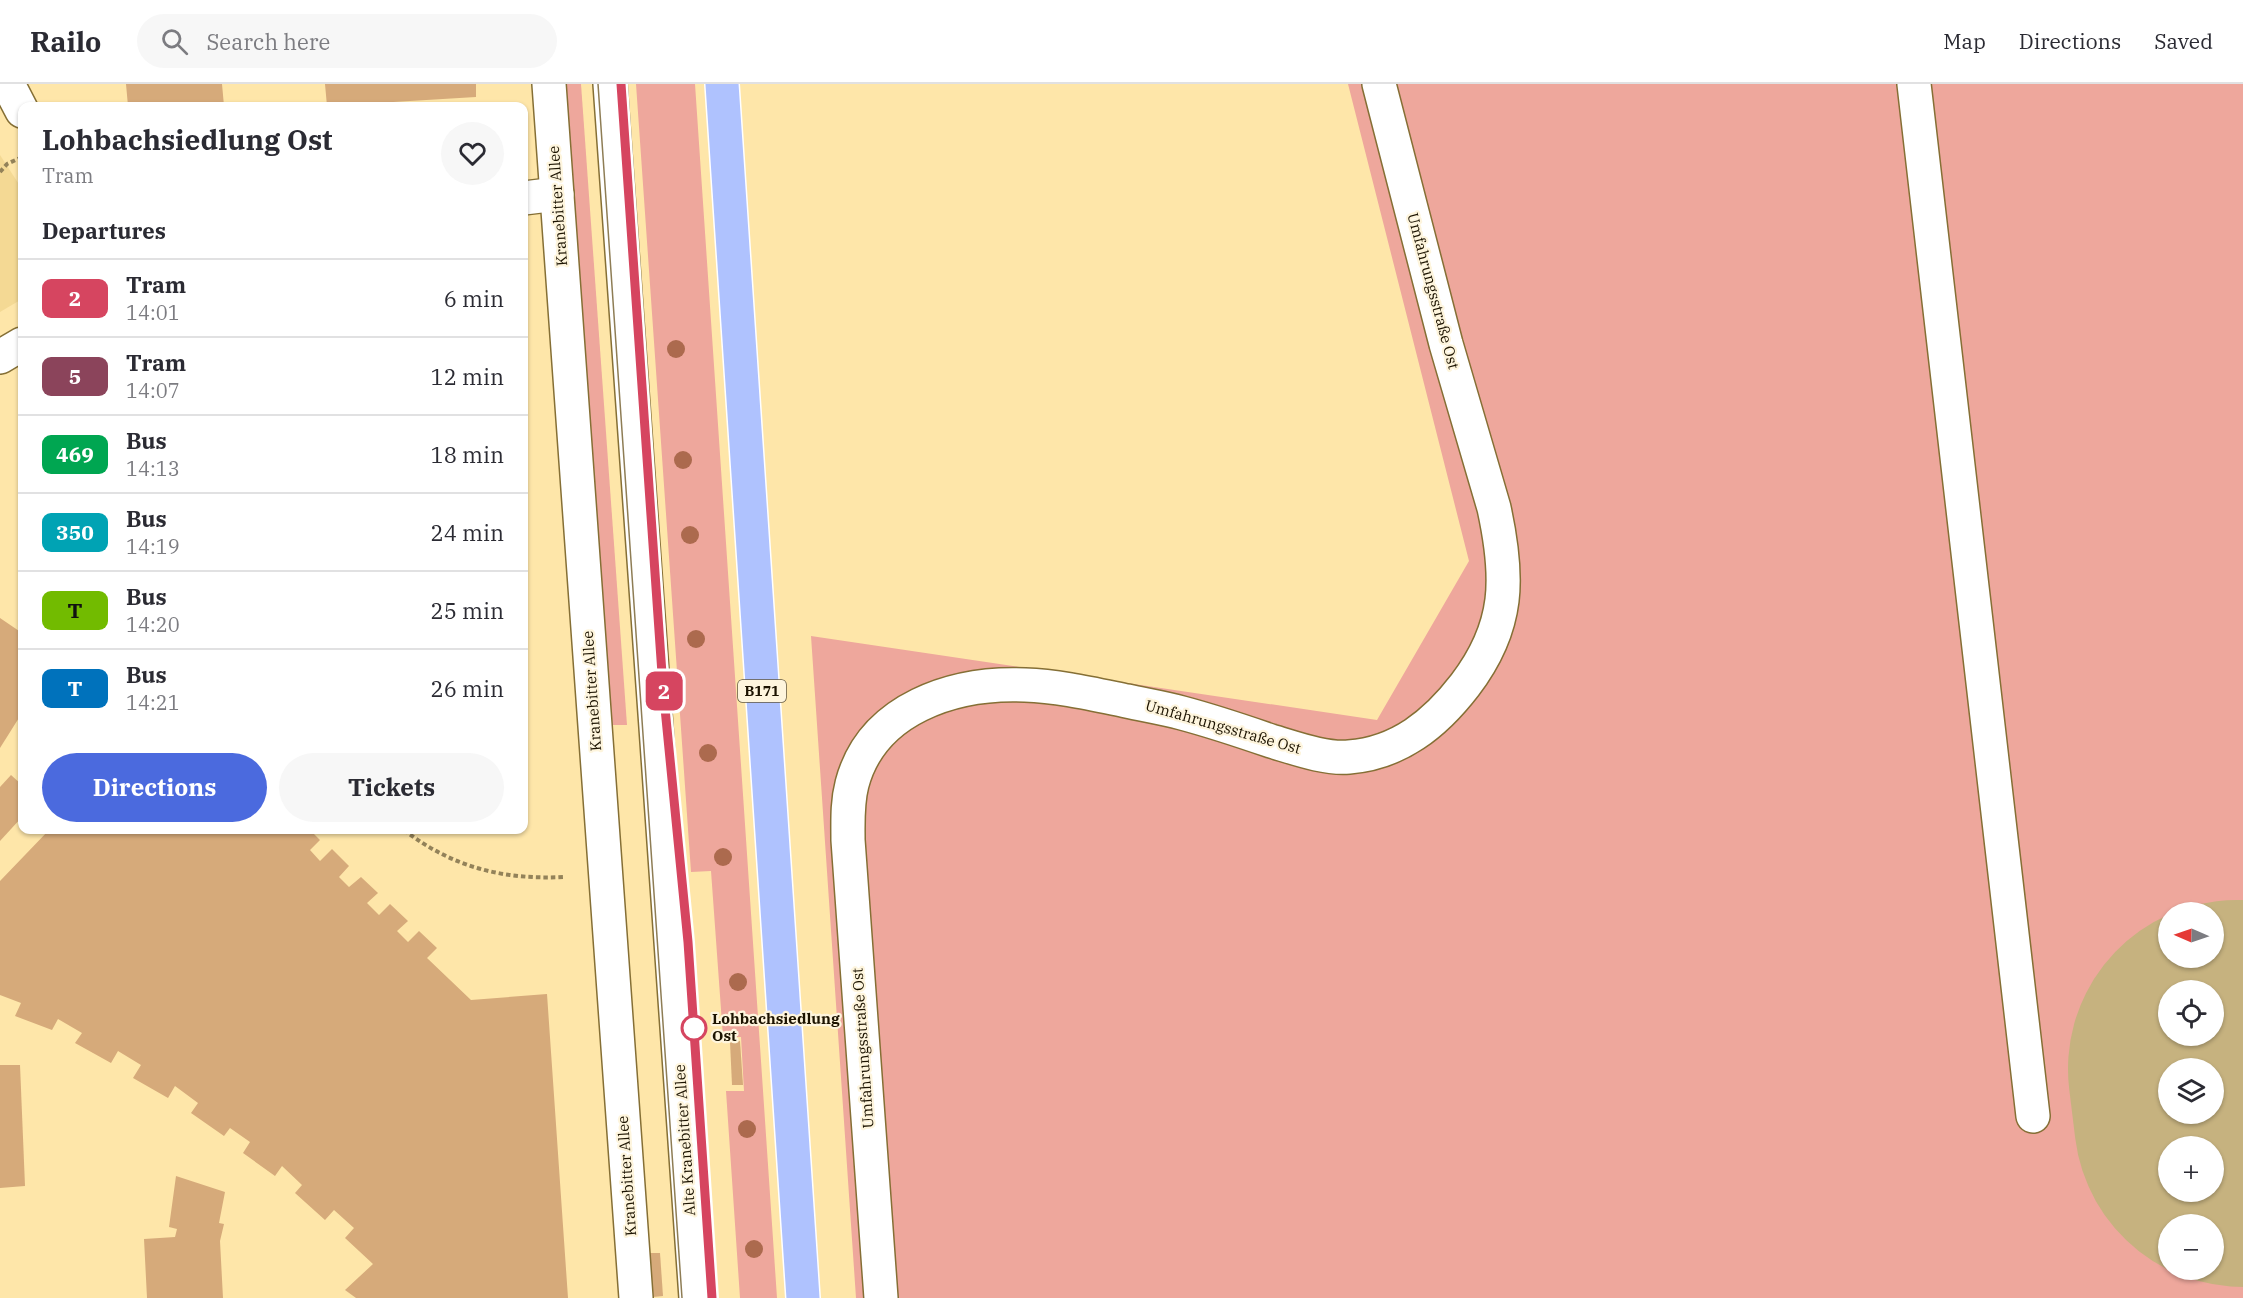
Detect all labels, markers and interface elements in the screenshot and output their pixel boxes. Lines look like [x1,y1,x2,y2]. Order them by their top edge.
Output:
search box [137,14,557,68]
text: Railo [30,23,101,60]
icon: search [158,25,191,58]
text: Search here [206,27,330,56]
text: Map [1943,27,1986,55]
text: Directions [2019,27,2121,55]
text: Saved [2154,27,2213,55]
text: Lohbachsiedlung Ost [42,121,332,158]
button: heart [441,122,504,185]
street label: Kranebitter Allee [544,145,571,267]
text: Tram [42,162,94,189]
street label: Umfahrungsstraße Ost [1403,211,1463,371]
text: Departures [42,216,166,245]
text: Tram [126,270,186,299]
text: 2 [69,284,81,312]
text: 6 min [444,284,504,313]
text: 14:01 [126,299,180,326]
text: Tram [126,348,186,377]
text: 5 [69,362,81,390]
text: 12 min [431,362,504,391]
text: 14:07 [126,377,180,404]
text: Bus [126,426,167,455]
text: 469 [56,440,94,468]
text: 18 min [431,440,504,469]
text: 14:13 [126,455,180,482]
text: Bus [126,504,167,533]
text: 350 [56,518,94,546]
text: 24 min [431,518,504,547]
text: 14:19 [126,533,180,560]
text: Bus [126,582,167,611]
text: T [68,596,82,624]
text: 25 min [431,596,504,625]
text: 14:20 [126,611,180,638]
street label: Kranebitter Allee [578,630,605,752]
text: Bus [126,660,167,689]
line badge: 2 [644,672,684,710]
text: T [68,674,82,702]
text: 26 min [431,674,504,703]
text: 2 [658,677,670,705]
road number: B171 [738,680,786,702]
text: 14:21 [126,689,180,716]
street label: Umfahrungsstraße Ost [1143,695,1303,758]
button: Directions [42,753,267,822]
button: Tickets [279,753,504,822]
north arrow [2158,902,2224,968]
map controls [2158,902,2224,1280]
street label: Umfahrungsstraße Ost [847,967,878,1129]
button: locate [2158,980,2224,1046]
place label: Lohbachsiedlung Ost [712,1009,840,1045]
marker: Lohbachsiedlung Ost [681,1015,707,1041]
button: layers [2158,1058,2224,1124]
street label: Alte Kranebitter Allee [670,1064,699,1216]
street label: Kranebitter Allee [613,1115,640,1237]
button: + [2158,1136,2224,1202]
button: − [2158,1214,2224,1280]

